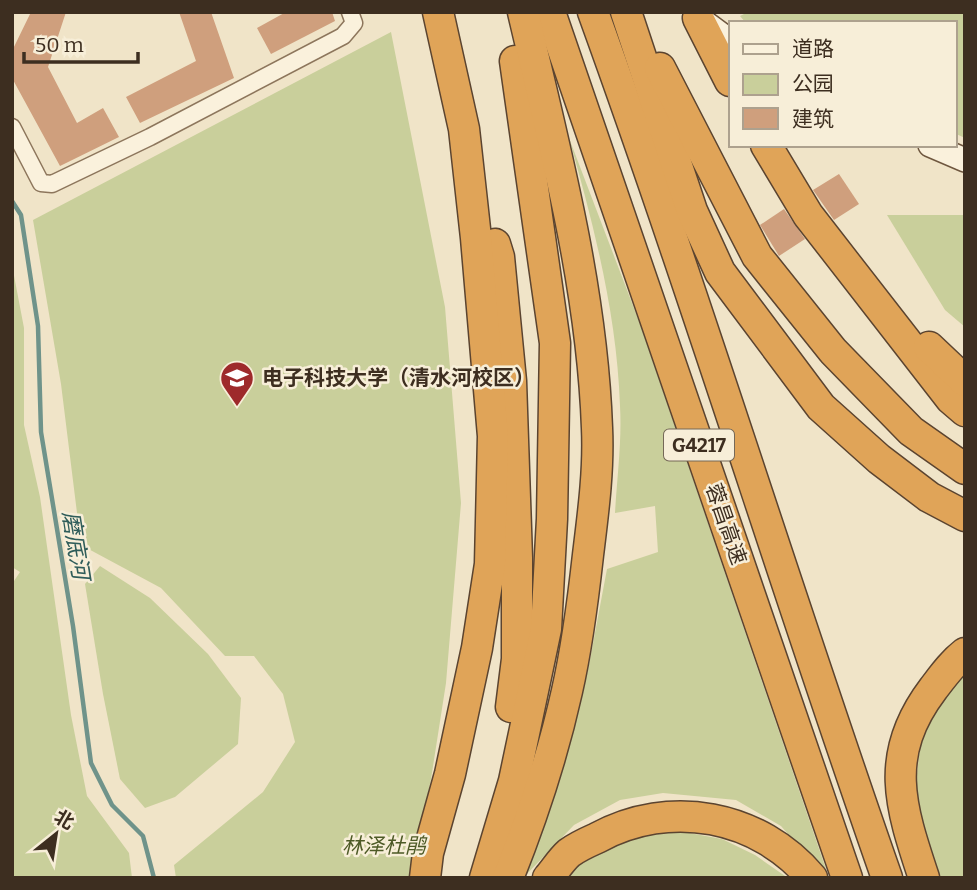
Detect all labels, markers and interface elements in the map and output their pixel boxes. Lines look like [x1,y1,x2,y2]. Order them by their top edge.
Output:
scale bar [24,21,138,65]
legend [729,21,956,147]
text: 50 m [35,32,84,58]
text: 道路 [792,36,834,62]
text: 公园 [792,71,834,97]
text: 建筑 [792,106,834,132]
school or university icon: 电子科技大学（清水河校区） [218,359,256,408]
place label: 电子科技大学（清水河校区） [262,365,535,391]
road number: G4217 [664,430,734,460]
street label: 蓉昌高速 [700,480,752,568]
water label: 磨底河 [57,509,96,585]
north arrow [21,799,91,869]
text: 北 [50,805,78,834]
park label: 林泽杜鹃 [342,833,428,859]

